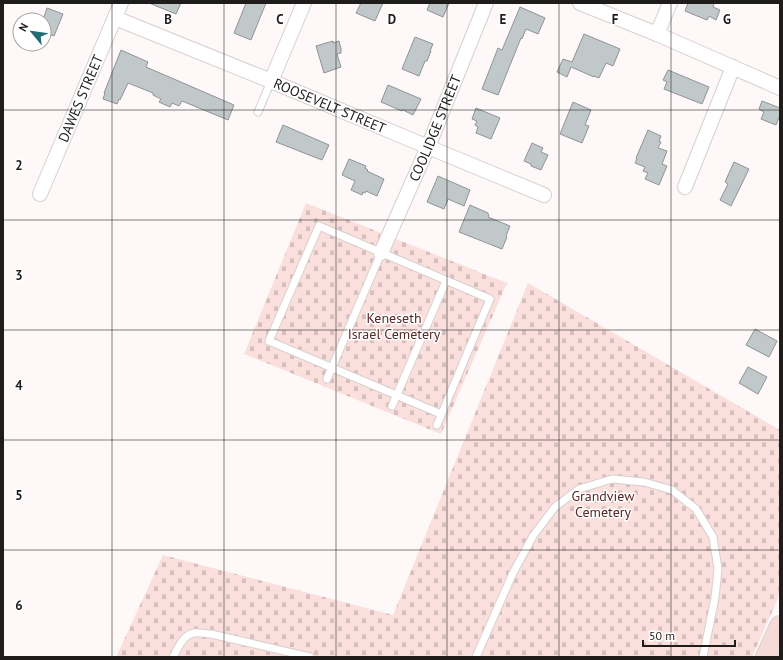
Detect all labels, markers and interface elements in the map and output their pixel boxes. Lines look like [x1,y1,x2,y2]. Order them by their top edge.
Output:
text: B [164,11,172,28]
text: C [276,11,284,28]
text: D [388,11,396,28]
text: E [500,11,507,28]
text: F [612,11,619,28]
text: G [723,11,731,28]
north arrow [12,12,52,52]
text: N [15,21,31,34]
street label: DAWES STREET [54,52,107,145]
street label: COOLIDGE STREET [405,72,465,184]
street label: ROOSEVELT STREET [271,74,389,137]
text: 2 [15,157,23,174]
text: 3 [15,267,23,284]
park label: Keneseth Israel Cemetery [348,309,441,343]
text: 4 [15,377,23,394]
text: 5 [15,487,23,504]
park label: Grandview Cemetery [571,487,635,521]
text: 6 [15,597,23,614]
scale bar [643,622,735,648]
text: 50 m [649,628,675,643]

